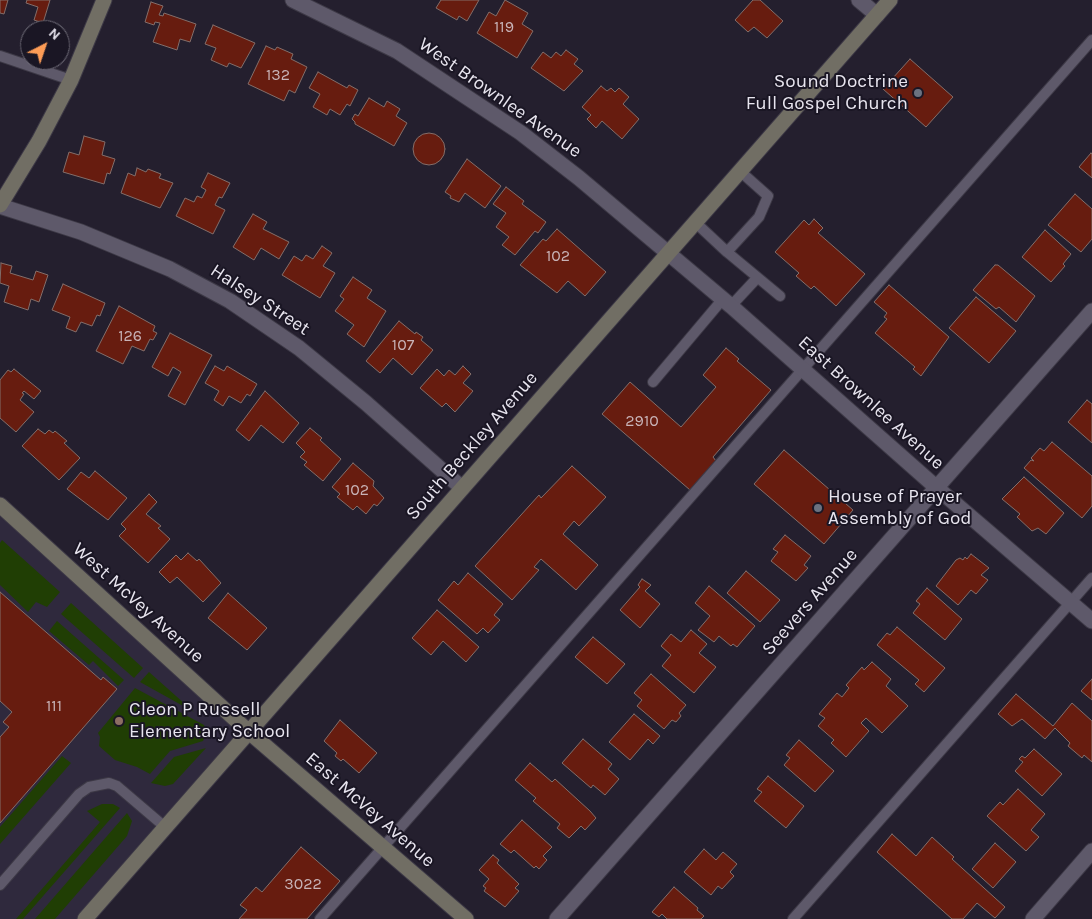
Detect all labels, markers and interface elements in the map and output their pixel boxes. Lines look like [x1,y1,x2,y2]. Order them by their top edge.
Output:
house number: 119 [494,17,514,37]
north arrow [20,20,70,70]
text: N [45,24,64,44]
street label: West Brownlee Avenue [414,33,586,163]
house number: 132 [266,65,290,85]
place label: Sound Doctrine Full Gospel Church [746,71,908,115]
marker: Sound Doctrine Full Gospel Church [912,87,924,99]
house number: 102 [546,246,570,266]
street label: Halsey Street [206,259,314,341]
house number: 126 [118,326,142,346]
street label: East Brownlee Avenue [793,331,949,475]
house number: 107 [392,335,414,355]
street label: South Beckley Avenue [401,367,543,525]
house number: 2910 [625,411,659,431]
house number: 102 [345,480,369,500]
place label: House of Prayer Assembly of God [828,486,972,530]
marker: House of Prayer Assembly of God [812,502,824,514]
street label: West McVey Avenue [68,538,208,668]
street label: Seevers Avenue [757,544,863,660]
house number: 111 [46,696,62,716]
place label: Cleon P Russell Elementary School [129,699,290,743]
marker: Cleon P Russell Elementary School [113,715,125,727]
street label: East McVey Avenue [301,748,439,872]
house number: 3022 [284,874,322,894]

